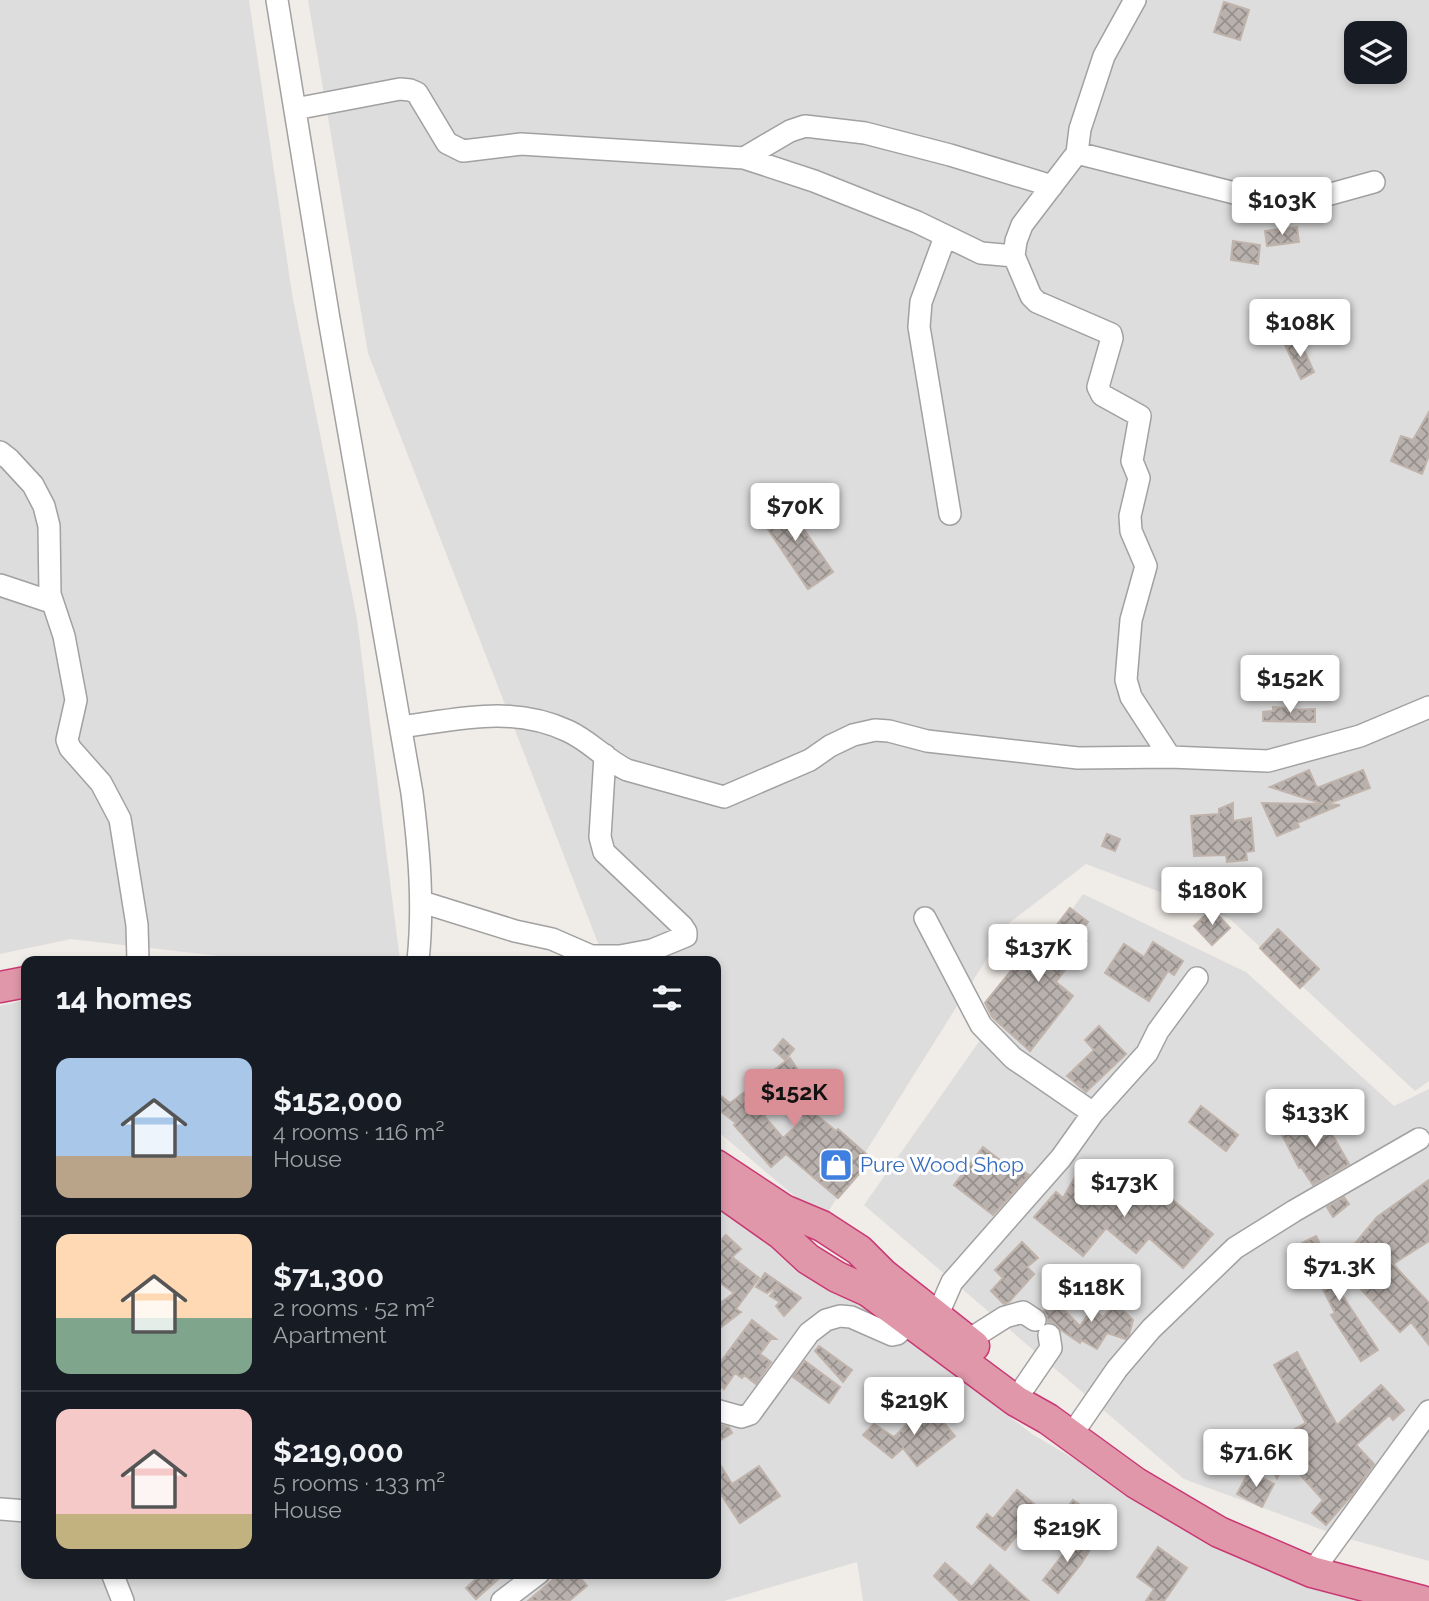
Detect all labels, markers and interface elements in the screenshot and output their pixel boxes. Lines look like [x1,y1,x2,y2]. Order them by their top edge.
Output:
map controls [1344,21,1407,84]
button: layers [1344,21,1407,84]
pin: $103K [1233,177,1331,237]
text: $103K [1248,186,1316,213]
pin: $108K [1251,300,1349,359]
text: $108K [1265,308,1335,335]
pin: $70K [754,484,836,543]
text: $70K [767,492,824,519]
pin: $152K [1241,656,1339,715]
text: $152K [1256,664,1324,691]
pin: $180K [1163,867,1261,927]
text: $180K [1177,876,1247,903]
pin: $137K [989,925,1087,984]
text: $137K [1004,933,1072,960]
icon: filters [648,979,686,1017]
text: 14 homes [56,981,192,1016]
pin: $152K [745,1070,843,1129]
text: $152K [760,1078,828,1105]
text: $152,000 [273,1083,403,1118]
icon: home [112,1086,196,1170]
pin: $133K [1266,1090,1364,1149]
text: $133K [1282,1098,1349,1125]
text: 4 rooms · 116 m² [273,1118,444,1145]
text: House [273,1145,342,1172]
shop icon: Pure Wood Shop [817,1146,855,1184]
place label: Pure Wood Shop [860,1152,1024,1177]
pin: $173K [1075,1160,1173,1219]
text: $173K [1090,1168,1158,1195]
pin: $71.3K [1282,1244,1396,1303]
text: $71.3K [1303,1252,1375,1279]
text: $71,300 [273,1259,384,1294]
icon: home [112,1262,196,1346]
pin: $118K [1042,1264,1140,1324]
text: $118K [1058,1273,1124,1300]
text: 2 rooms · 52 m² [273,1294,435,1321]
text: Apartment [273,1321,387,1348]
pin: $219K [865,1378,963,1437]
text: $219K [880,1386,948,1413]
pin: $71.6K [1199,1430,1313,1489]
text: $219,000 [273,1434,404,1469]
icon: home [112,1437,196,1521]
text: $71.6K [1219,1438,1293,1465]
text: 5 rooms · 133 m² [273,1469,445,1496]
text: House [273,1496,342,1523]
pin: $219K [1018,1504,1116,1564]
text: $219K [1033,1513,1101,1540]

